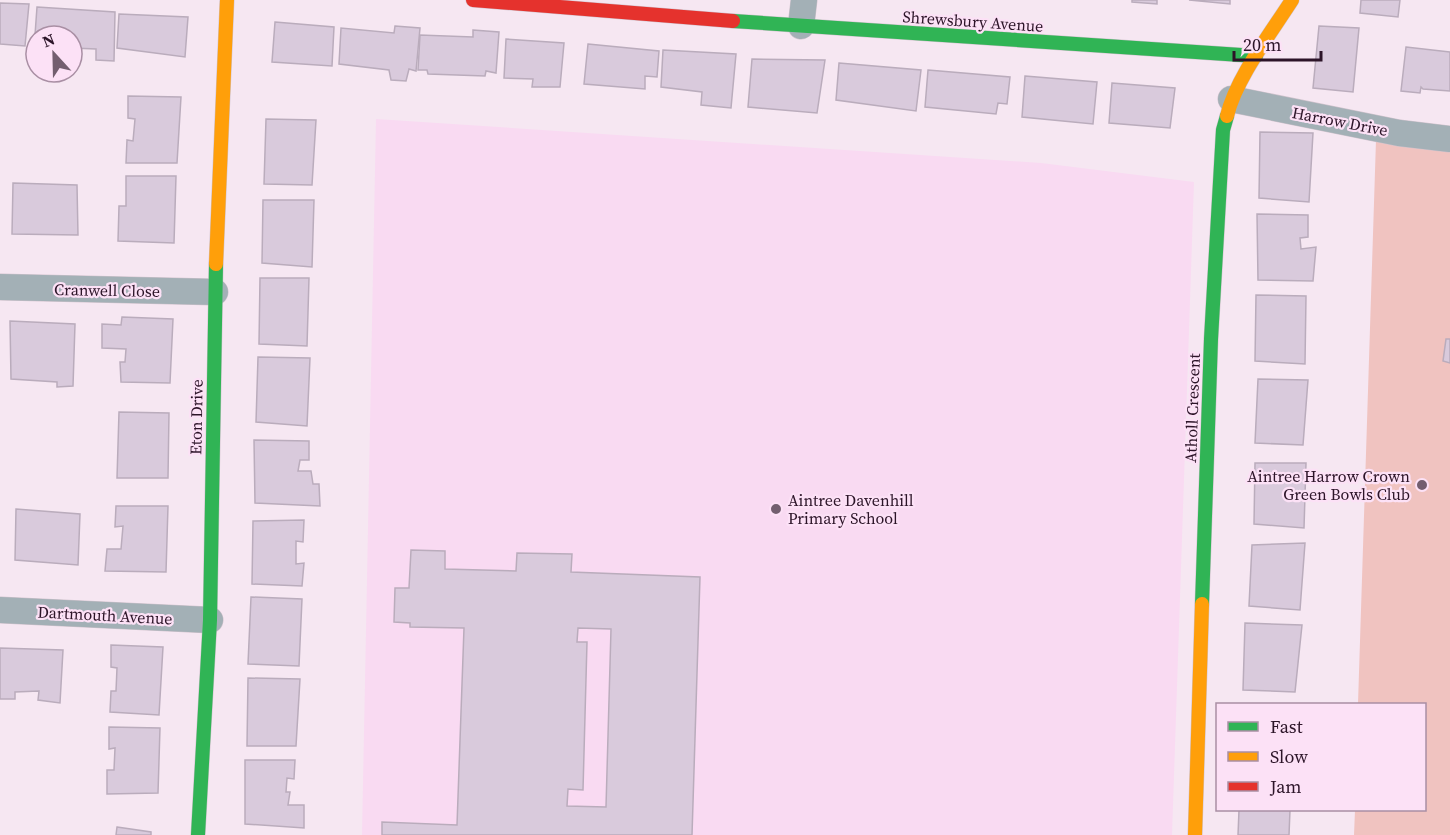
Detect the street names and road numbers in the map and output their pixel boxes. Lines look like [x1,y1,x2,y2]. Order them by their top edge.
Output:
street label: Shrewsbury Avenue [902,5,1044,37]
street label: Harrow Drive [1290,101,1390,141]
street label: Cranwell Close [54,278,160,302]
street label: Atholl Crescent [1179,352,1205,463]
street label: Eton Drive [184,379,208,455]
street label: Dartmouth Avenue [37,600,173,630]

